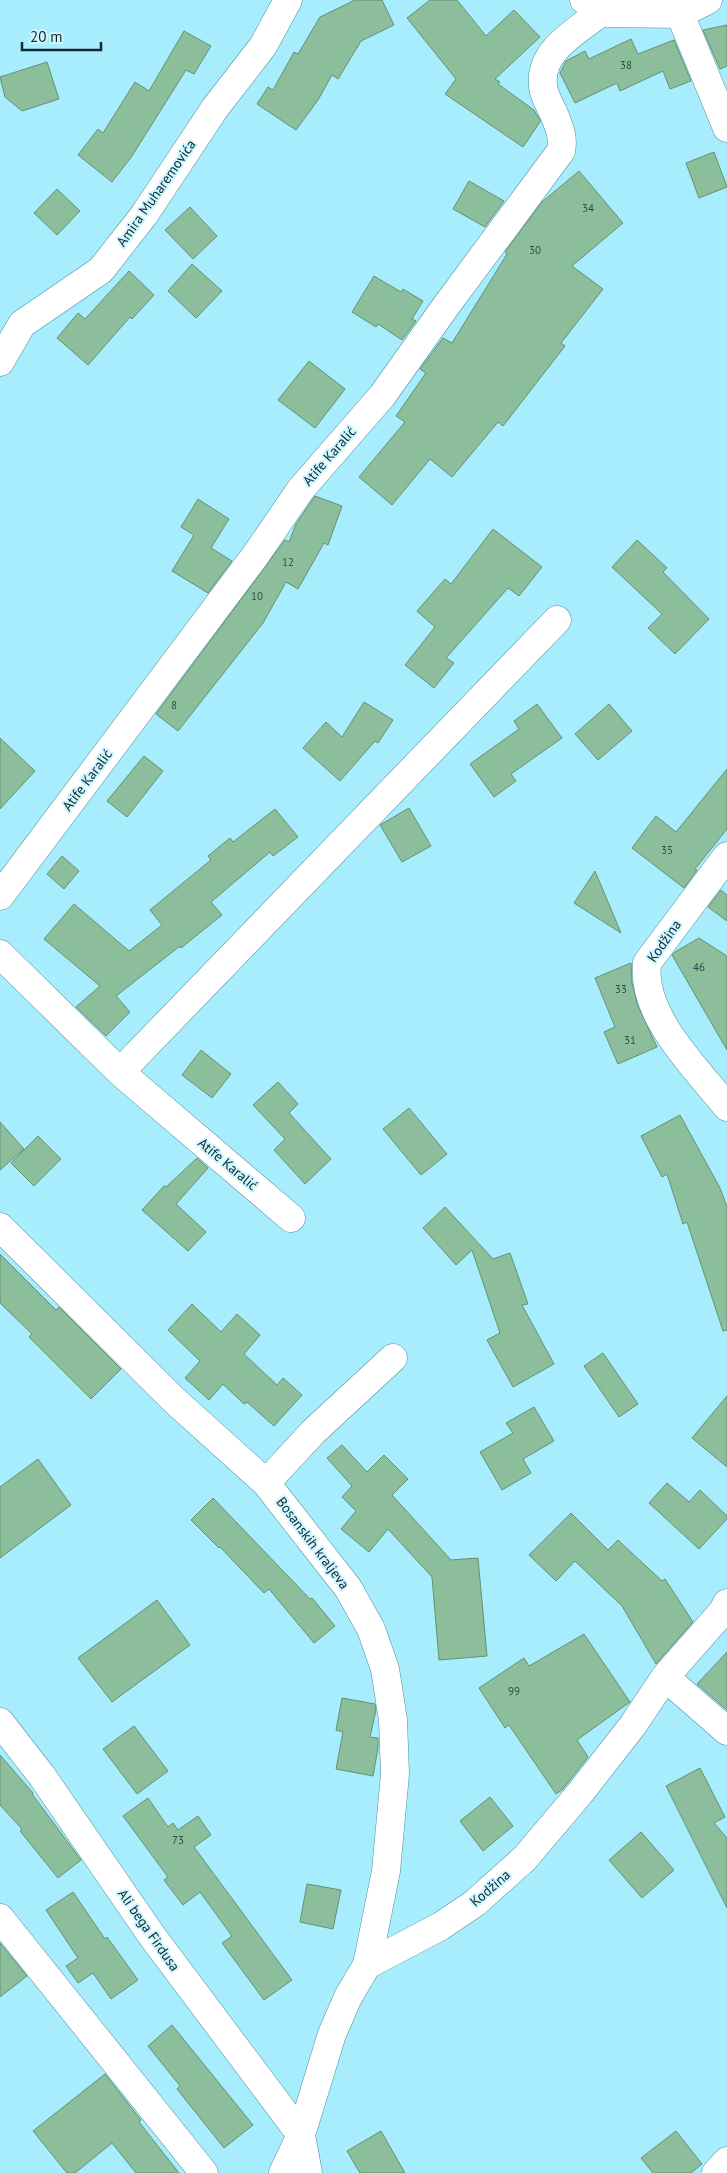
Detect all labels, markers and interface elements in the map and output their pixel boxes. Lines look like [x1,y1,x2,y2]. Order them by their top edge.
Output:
scale bar [22,20,101,52]
text: 20 m [30,27,63,46]
house number: 38 [620,58,632,72]
street label: Amira Muharemovića [112,136,200,250]
house number: 34 [582,201,594,215]
house number: 30 [529,243,541,257]
street label: Atife Karalić [298,423,360,489]
house number: 12 [282,555,294,569]
house number: 10 [251,589,263,603]
house number: 8 [171,698,177,712]
street label: Atife Karalić [58,746,116,814]
house number: 35 [661,843,673,857]
street label: Kodžina [643,916,685,966]
house number: 46 [693,960,705,974]
house number: 33 [615,982,627,996]
house number: 31 [624,1033,636,1047]
street label: Atife Karalić [194,1134,262,1194]
street label: Bosanskih kraljeva [273,1493,354,1593]
house number: 99 [508,1684,520,1698]
house number: 73 [172,1833,184,1847]
street label: Kodžina [466,1866,514,1910]
street label: Ali bega Firdusa [114,1885,184,1975]

